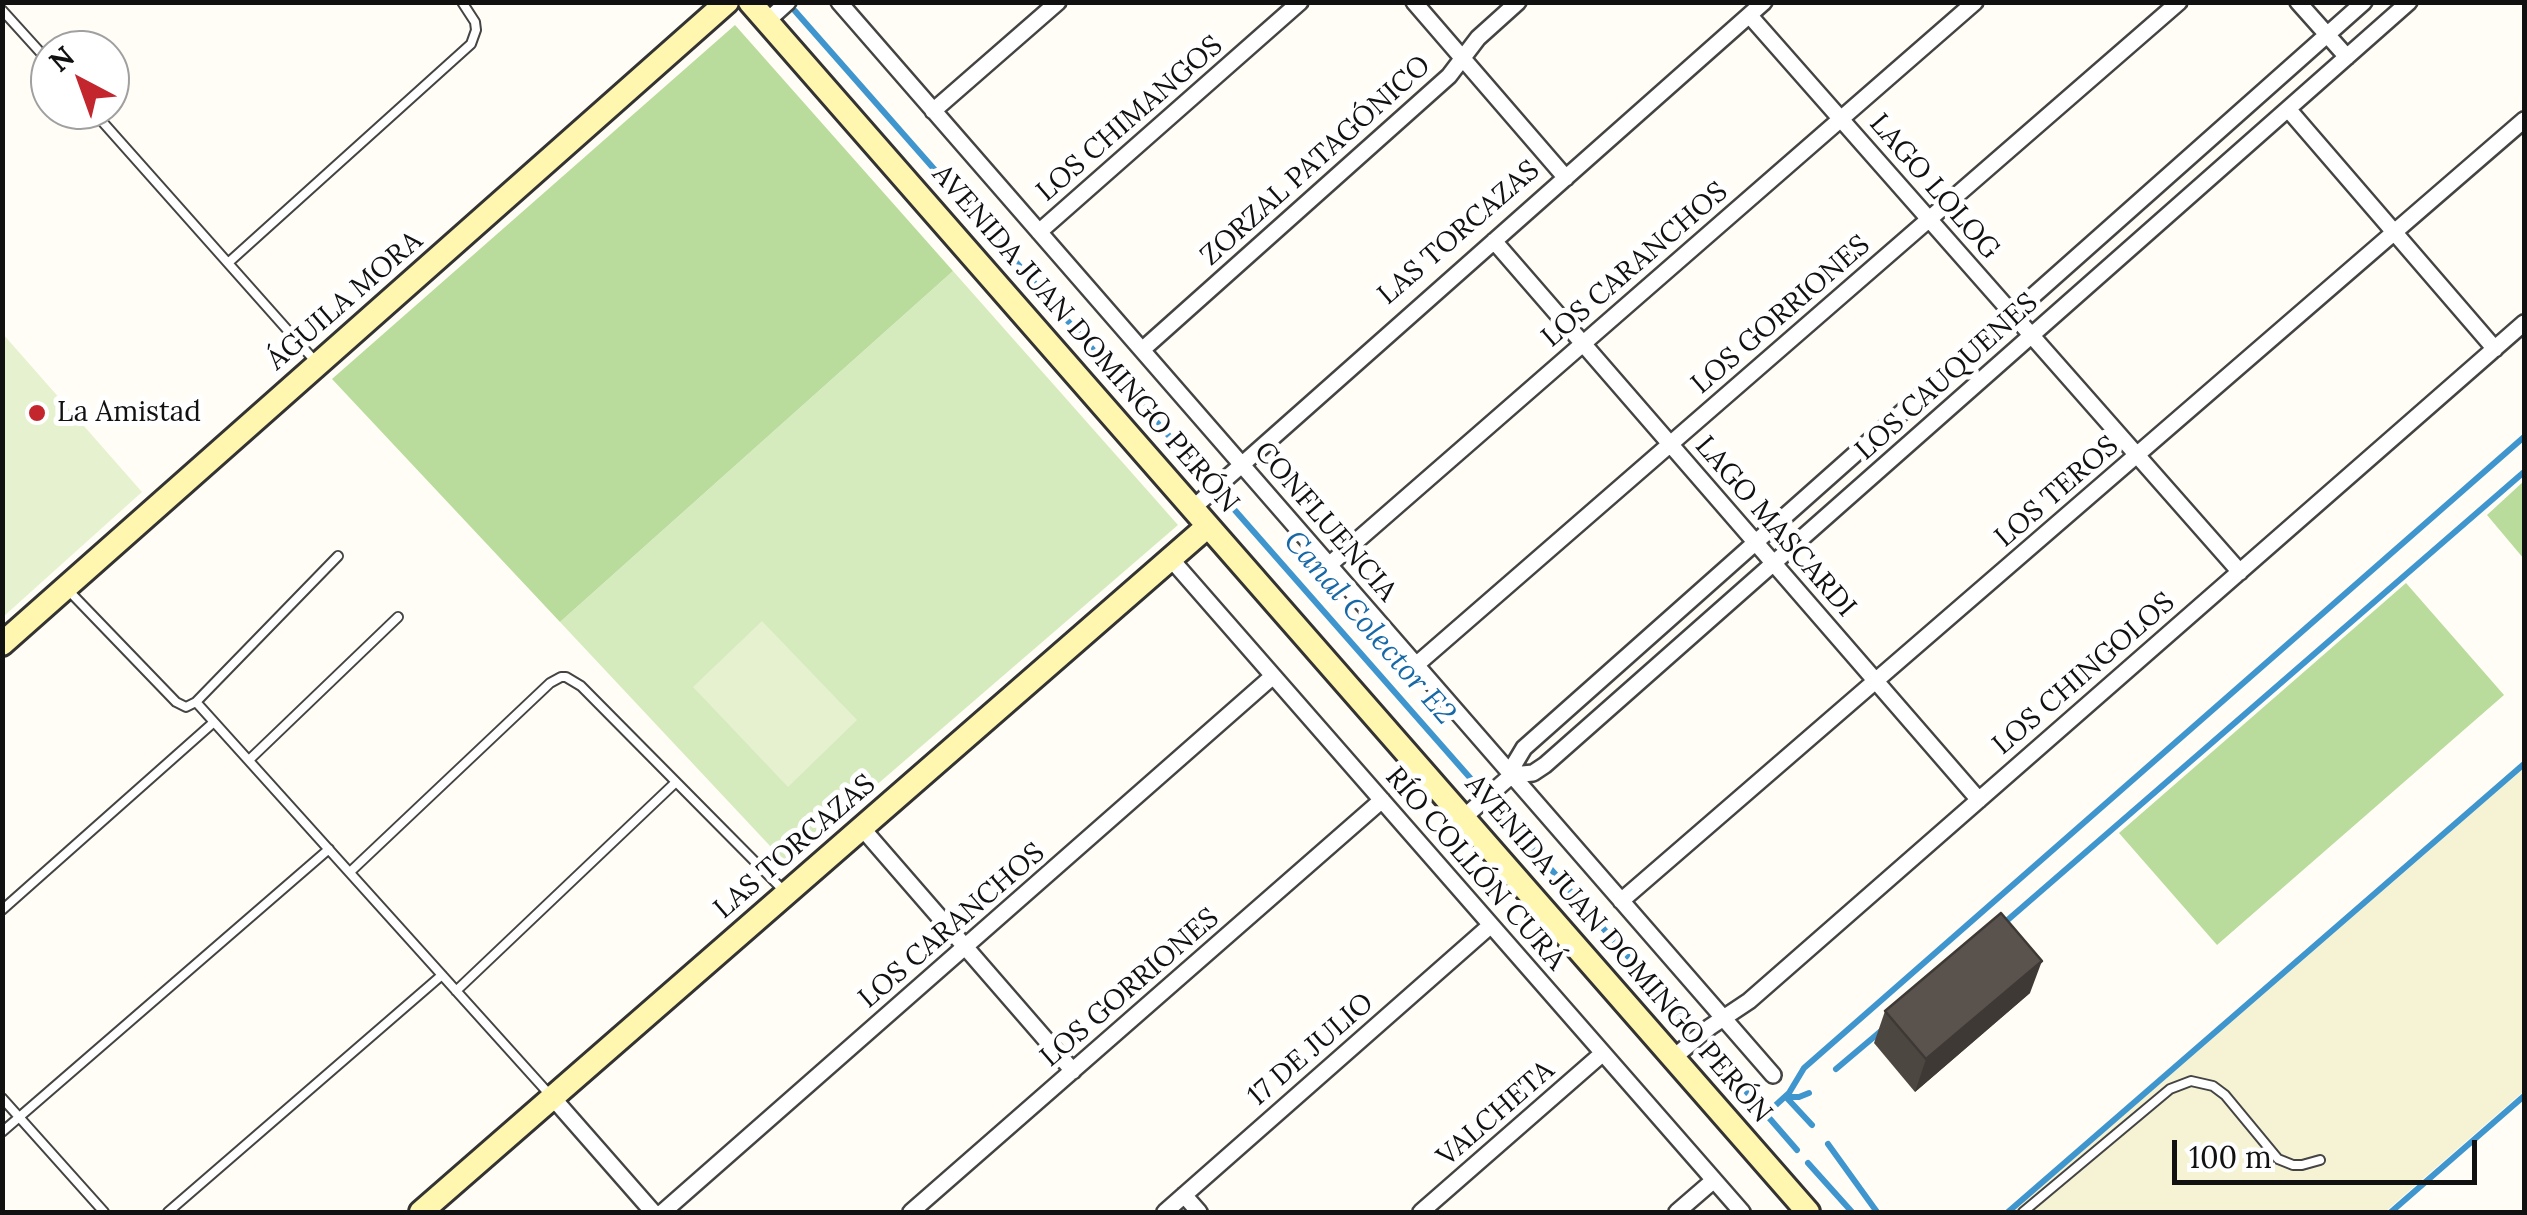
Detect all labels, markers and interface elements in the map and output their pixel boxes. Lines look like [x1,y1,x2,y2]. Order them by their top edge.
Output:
street label: LOS CHIMANGOS [1030,29,1230,209]
north arrow [30,30,130,130]
text: N [42,38,82,80]
street label: ZORZAL PATAGÓNICO [1194,49,1438,273]
street label: LAGO LOLOG [1862,108,2006,266]
street label: LAS TORCAZAS [1372,154,1546,312]
street label: AVENIDA JUAN DOMINGO PERÓN [925,158,1245,520]
street label: LOS CARANCHOS [1535,175,1735,355]
street label: ÁGUILA MORA [261,224,429,378]
street label: LOS GORRIONES [1685,229,1877,401]
street label: LOS CAUQUENES [1849,286,2045,468]
place label: La Amistad [57,396,201,430]
marker: La Amistad [26,402,48,424]
street label: LOS TEROS [1989,429,2125,555]
street label: LAGO MASCARDI [1688,430,1862,624]
street label: CONFLUENCIA [1247,435,1403,609]
water label: Canal Colector E2 [1275,524,1463,732]
street label: LOS CHINGOLOS [1986,586,2182,762]
street label: RÍO COLLÓN CURÁ [1378,761,1572,977]
street label: LAS TORCAZAS [708,768,882,926]
street label: AVENIDA JUAN DOMINGO PERÓN [1458,768,1778,1130]
street label: LOS CARANCHOS [852,836,1052,1016]
street label: LOS GORRIONES [1034,902,1226,1074]
street label: 17 DE JULIO [1242,987,1380,1113]
street label: VALCHETA [1431,1054,1561,1174]
scale bar [2177,1120,2482,1182]
text: 100 m [2189,1138,2272,1176]

